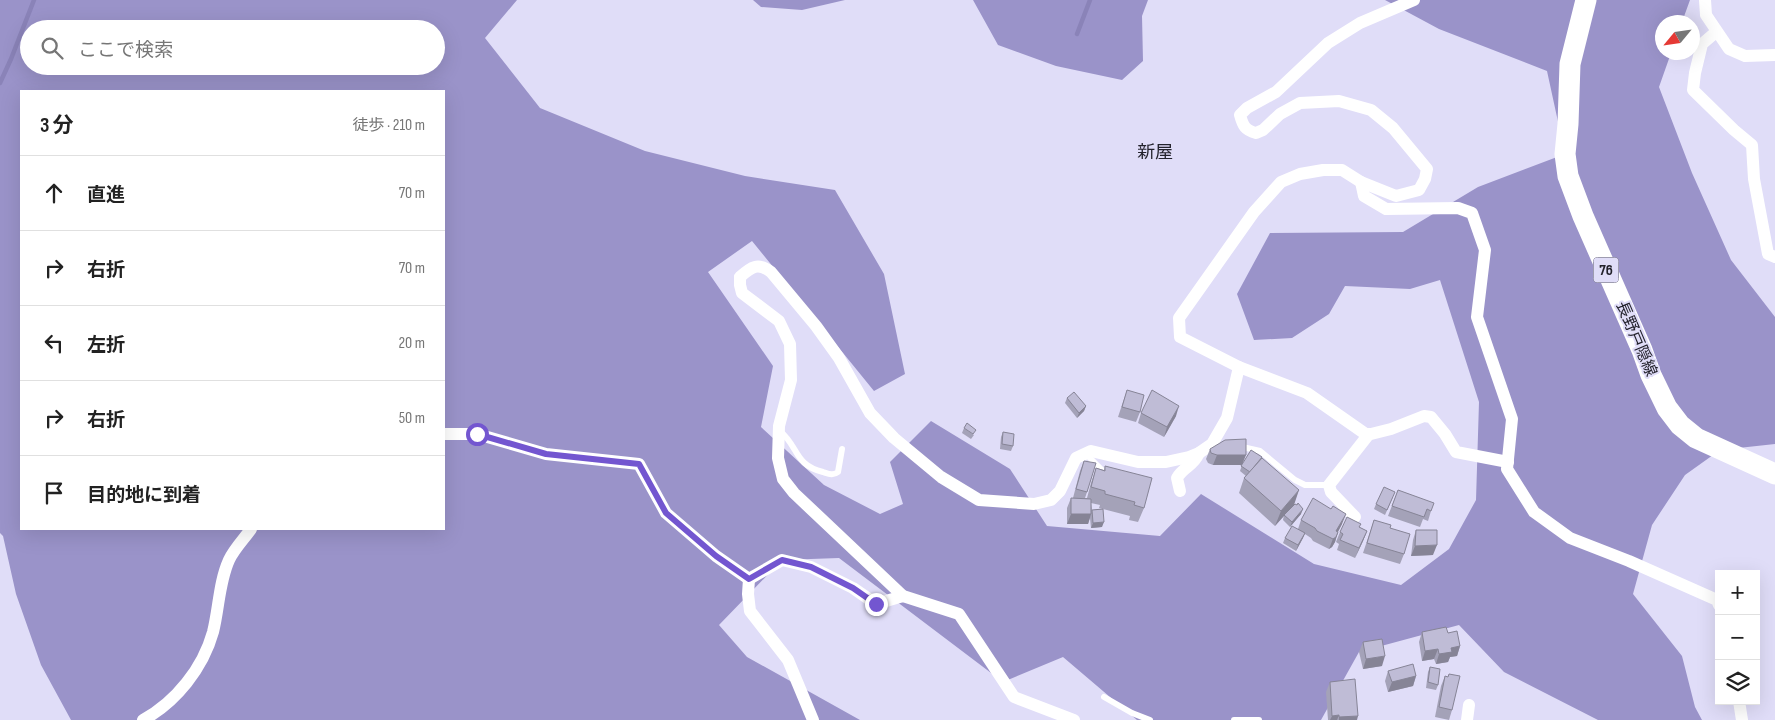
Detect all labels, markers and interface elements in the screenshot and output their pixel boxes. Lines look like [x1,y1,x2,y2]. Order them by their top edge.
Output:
north arrow [1655,15,1700,60]
search box [20,20,445,75]
icon: search [38,34,66,62]
text: ここで検索 [78,39,173,62]
text: 3 分 [40,113,74,138]
text: 徒歩 · 210 m [353,116,425,135]
district label: 新屋 [1137,142,1173,163]
icon: ahead [40,179,68,207]
text: 直進 [87,184,125,207]
text: 70 m [399,184,425,203]
icon: right [40,254,68,282]
road number: 76 [1594,258,1618,282]
text: 右折 [87,259,125,282]
text: 70 m [399,259,425,278]
street label: 長野戸隠線 [1612,298,1660,380]
icon: left [40,329,68,357]
text: 左折 [87,334,125,357]
text: 20 m [398,334,425,353]
icon: right [40,404,68,432]
text: 右折 [87,409,125,432]
text: 50 m [399,409,425,428]
route start [466,423,489,446]
icon: arrive [40,479,68,507]
text: 目的地に到着 [87,484,201,507]
map controls [1715,570,1760,705]
button: + [1715,570,1760,615]
route end [865,593,888,616]
button: − [1715,615,1760,660]
button: layers [1715,660,1760,705]

